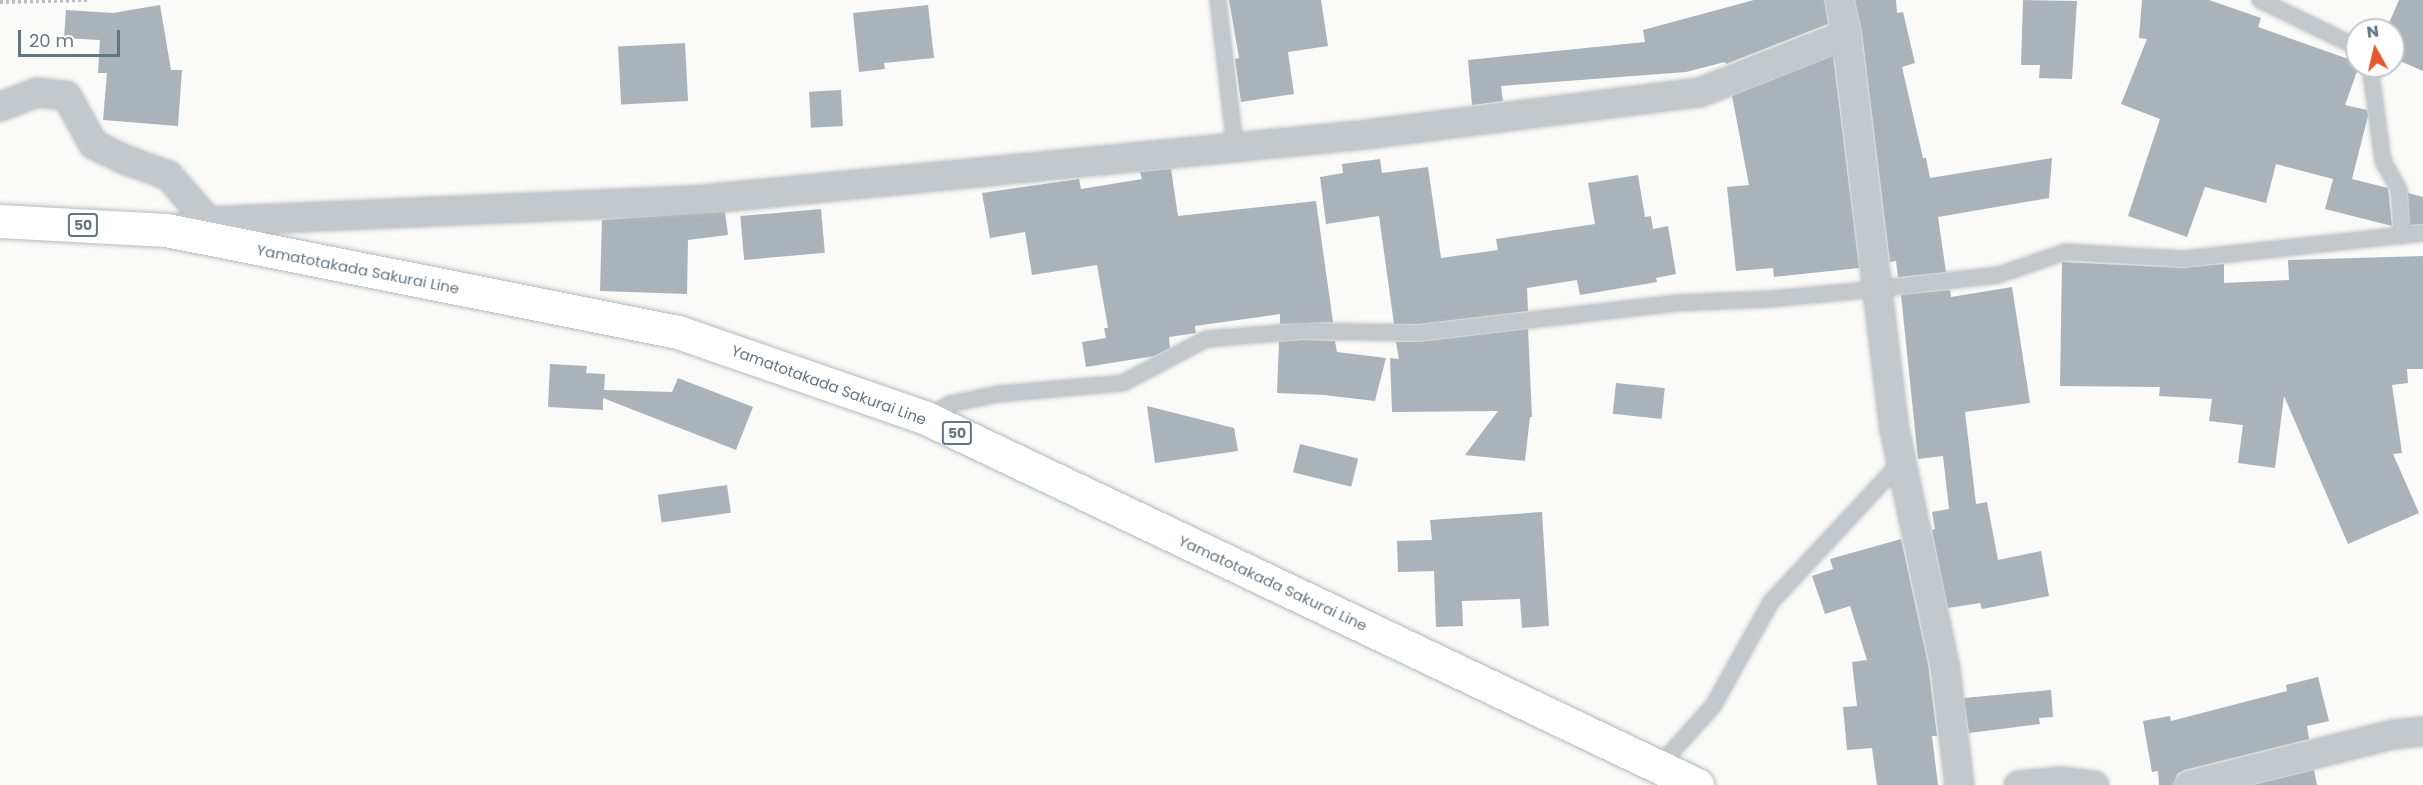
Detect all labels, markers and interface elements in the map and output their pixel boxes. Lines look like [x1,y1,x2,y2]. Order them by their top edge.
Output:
scale bar [21,18,123,56]
north arrow [2345,18,2405,78]
text: N [2365,19,2380,44]
text: 20 m [29,28,74,53]
road number: 50 [66,214,100,236]
street label: Yamatotakada Sakurai Line [255,241,461,297]
street label: Yamatotakada Sakurai Line [729,341,929,429]
road number: 50 [940,422,974,444]
street label: Yamatotakada Sakurai Line [1176,531,1370,635]

